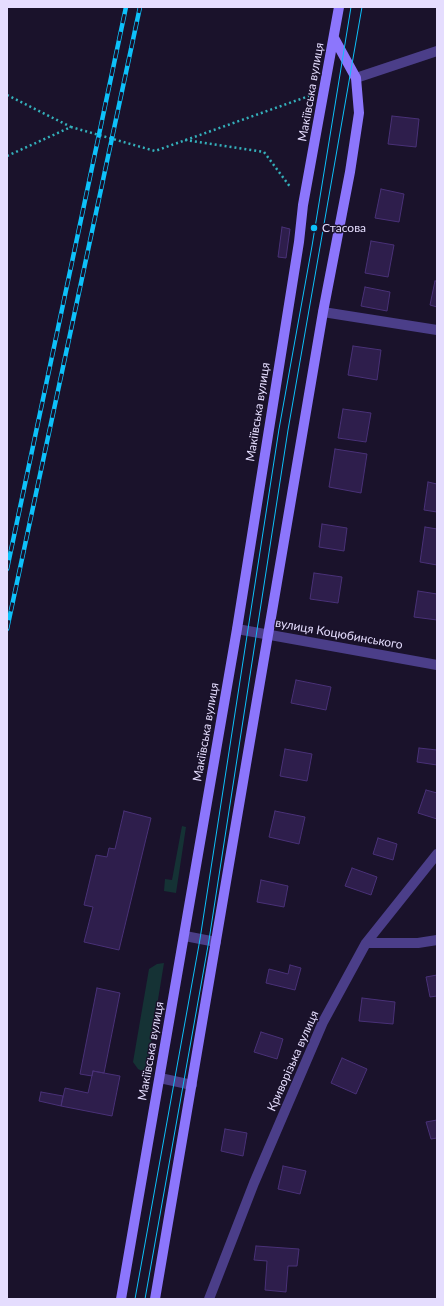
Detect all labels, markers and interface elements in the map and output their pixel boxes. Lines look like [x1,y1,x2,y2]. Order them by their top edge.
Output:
street label: Макіївська вулиця [295,41,327,143]
place label: Стасова [322,221,366,235]
marker: Стасова [309,223,319,233]
street label: Макіївська вулиця [243,361,273,463]
street label: вулиця Коцюбинського [274,616,404,652]
street label: Макіївська вулиця [190,681,222,783]
street label: Макіївська вулиця [135,1000,167,1102]
street label: Криворізька вулиця [264,1008,322,1114]

